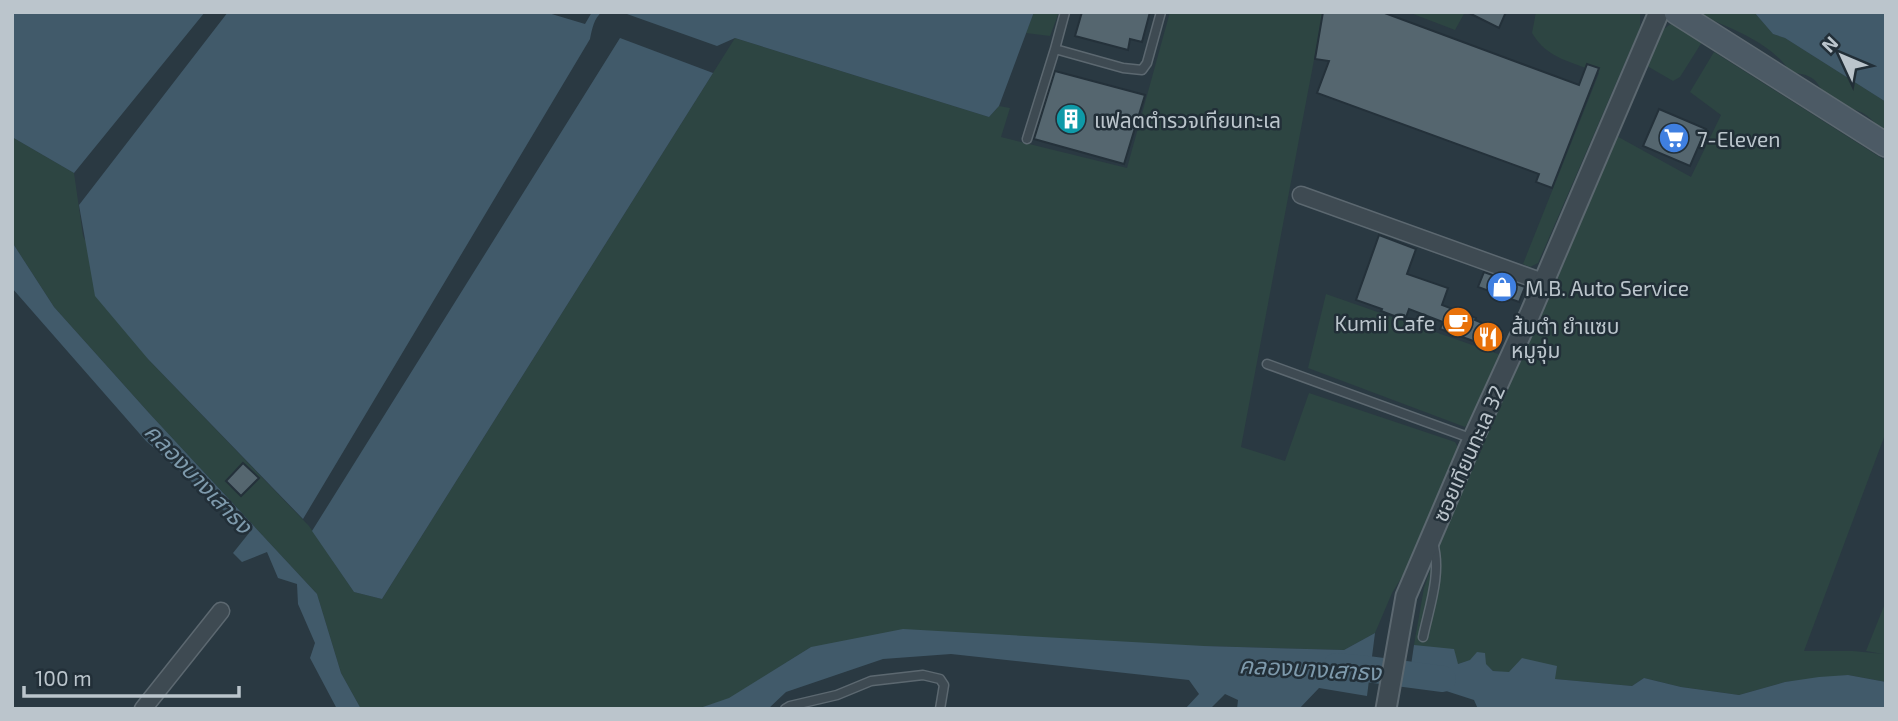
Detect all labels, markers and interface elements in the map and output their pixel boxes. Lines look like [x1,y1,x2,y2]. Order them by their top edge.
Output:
north arrow [1807,21,1877,91]
text: N [1816,31,1842,57]
building icon: แฟลตตำรวจเทียนทะเล [1054,102,1088,136]
place label: แฟลตตำรวจเทียนทะเล [1094,107,1281,132]
supermarket icon: 7-Eleven [1657,121,1691,155]
place label: 7-Eleven [1697,126,1780,151]
shop icon: M.B. Auto Service [1485,270,1519,304]
place label: M.B. Auto Service [1525,275,1689,300]
cafe icon: Kumii Cafe [1441,305,1475,339]
place label: Kumii Cafe [1335,310,1435,335]
place label: ส้มตำ ยำแซบ หมูจุ่ม [1511,313,1620,364]
restaurant icon: ส้มตำ ยำแซบ หมูจุ่ม [1471,320,1505,354]
street label: ซอยเทียนทะเล 32 [1427,381,1509,525]
water label: คลองบางเสาธง [139,417,260,540]
water label: คลองบางเสาธง [1238,650,1383,686]
scale bar [24,654,240,698]
text: 100 m [35,665,92,690]

